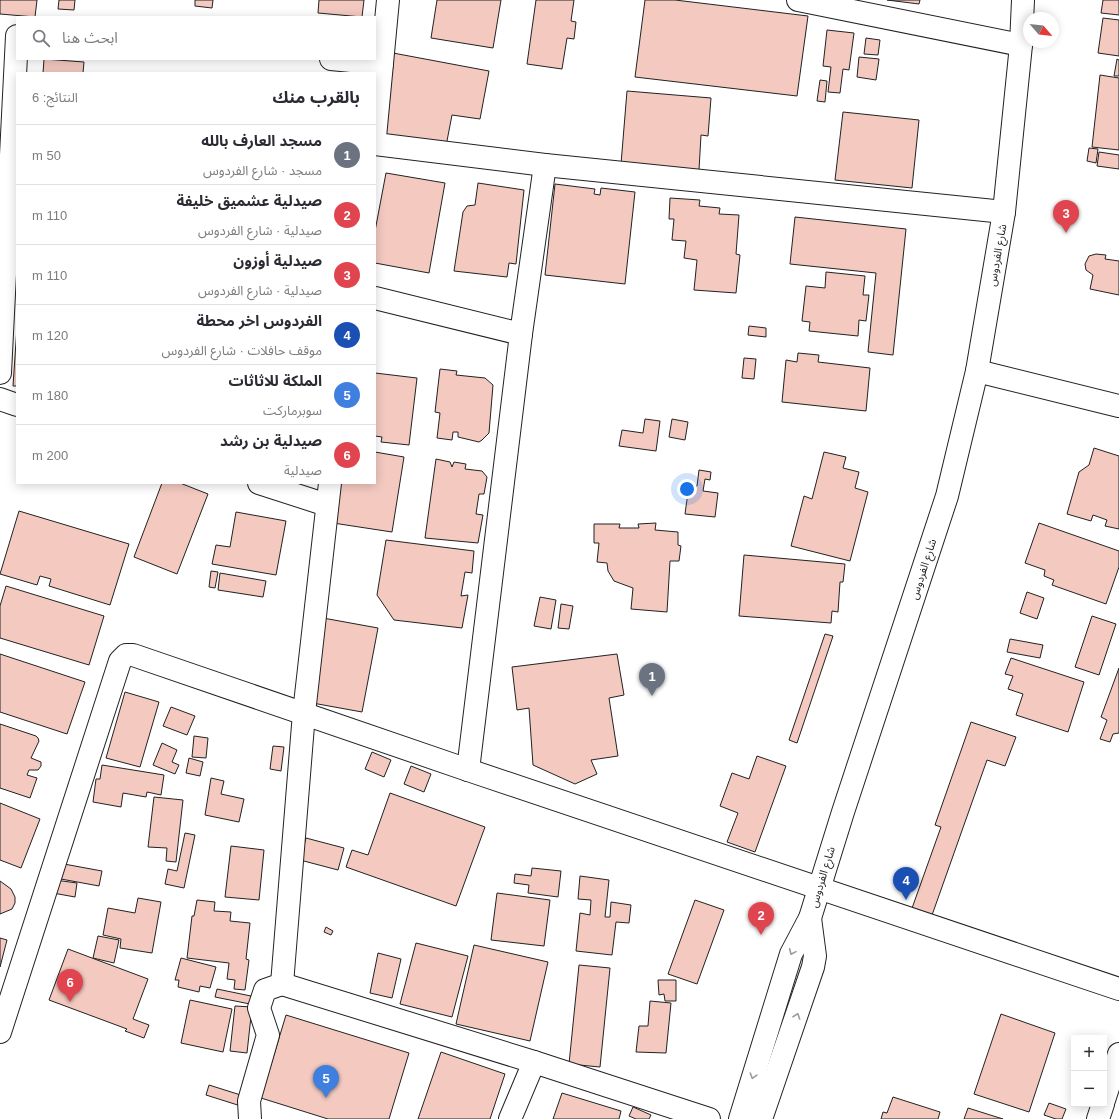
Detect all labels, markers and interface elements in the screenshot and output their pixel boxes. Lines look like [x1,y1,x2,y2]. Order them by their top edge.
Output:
north arrow [1023,12,1059,48]
search box [16,16,376,60]
icon: search [30,27,52,49]
text: ابحث هنا [62,29,118,46]
text: بالقرب منك [272,88,360,107]
text: النتائج: 6 [32,90,78,105]
text: مسجد العارف بالله [201,132,322,149]
text: 50 m [32,148,61,163]
text: 1 [343,148,351,163]
text: مسجد · شارع الفردوس [203,163,322,178]
text: صيدلية عشميق خليفة [176,192,322,209]
pin: 3 [1053,200,1079,233]
text: 110 m [32,208,67,223]
text: 2 [343,208,351,223]
text: صيدلية · شارع الفردوس [198,223,322,238]
street label: شارع الفردوس [986,223,1010,287]
text: صيدلية أوزون [233,252,322,269]
text: 110 m [32,268,67,283]
text: 3 [343,268,351,283]
text: صيدلية · شارع الفردوس [198,283,322,298]
text: الفردوس اخر محطة [197,312,322,329]
text: 120 m [32,328,68,343]
text: 4 [343,328,351,343]
text: موقف حافلات · شارع الفردوس [161,343,322,358]
text: الملكة للاثاثات [228,372,322,389]
text: 180 m [32,388,68,403]
text: 5 [343,388,351,403]
text: سوبرماركت [263,403,322,418]
text: صيدلية بن رشد [220,432,322,449]
text: 200 m [32,448,68,463]
text: 6 [343,448,351,463]
text: صيدلية [284,463,322,478]
your location [677,479,697,499]
street label: شارع الفردوس [908,537,940,601]
pin: 1 [639,663,665,696]
street label: شارع الفردوس [807,845,839,909]
pin: 4 [893,867,919,900]
pin: 2 [748,902,774,935]
one-way arrow [789,949,797,956]
pin: 6 [57,969,83,1002]
one-way arrow [793,1013,801,1020]
map controls [1071,1035,1107,1107]
button: + [1071,1035,1107,1071]
pin: 5 [313,1065,339,1098]
button: − [1071,1071,1107,1107]
one-way arrow [749,1072,758,1079]

